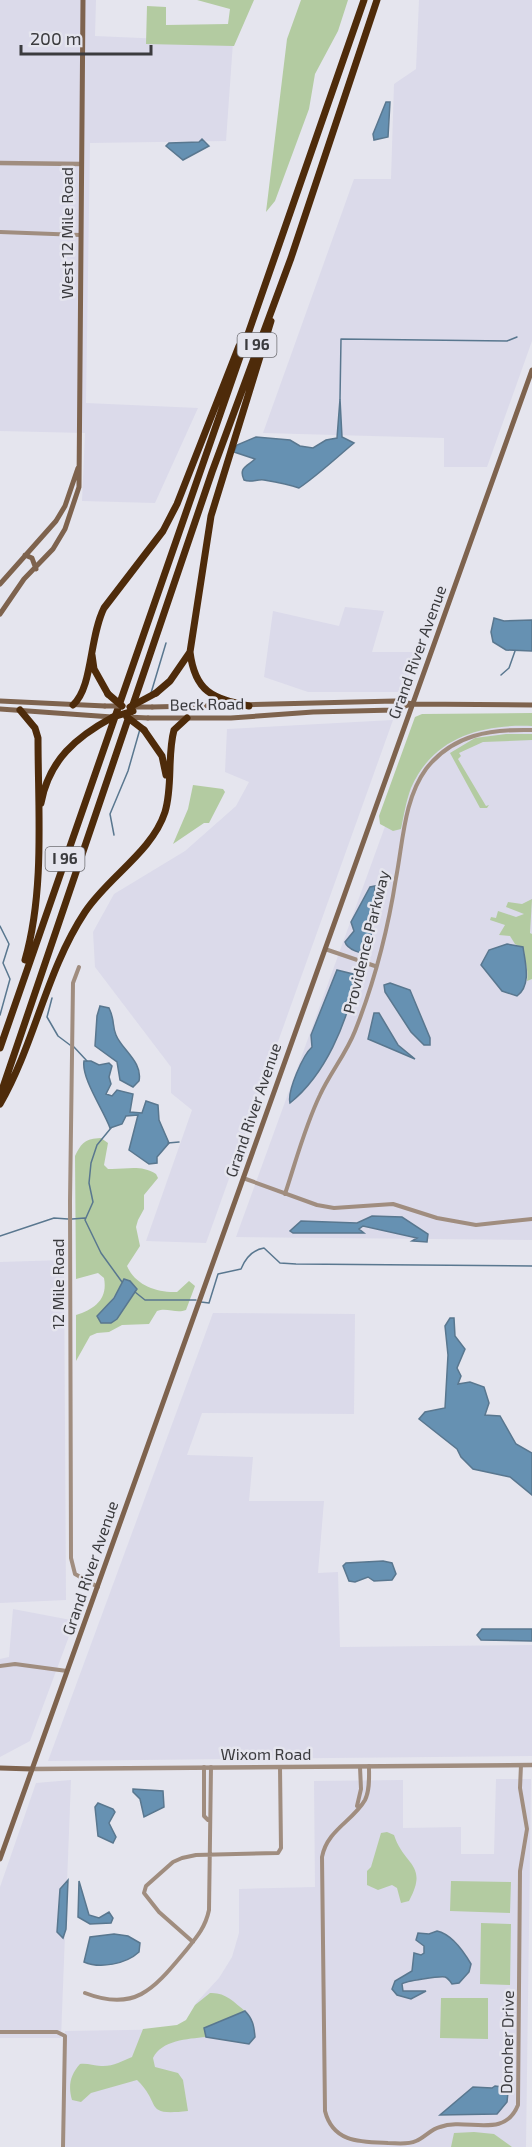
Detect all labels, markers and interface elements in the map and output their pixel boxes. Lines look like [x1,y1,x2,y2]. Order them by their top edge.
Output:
scale bar [21,18,152,56]
text: 200 m [30,27,82,49]
street label: West 12 Mile Road [57,167,76,299]
road number: I 96 [238,333,276,357]
street label: Grand River Avenue [383,582,450,721]
street label: Beck Road [169,693,245,714]
road number: I 96 [46,847,84,871]
street label: Providence Parkway [339,868,393,1016]
street label: Grand River Avenue [221,1040,284,1180]
street label: 12 Mile Road [48,1239,67,1329]
street label: Grand River Avenue [58,1498,121,1638]
street label: Wixom Road [221,1744,311,1763]
street label: Donoher Drive [496,1990,517,2094]

